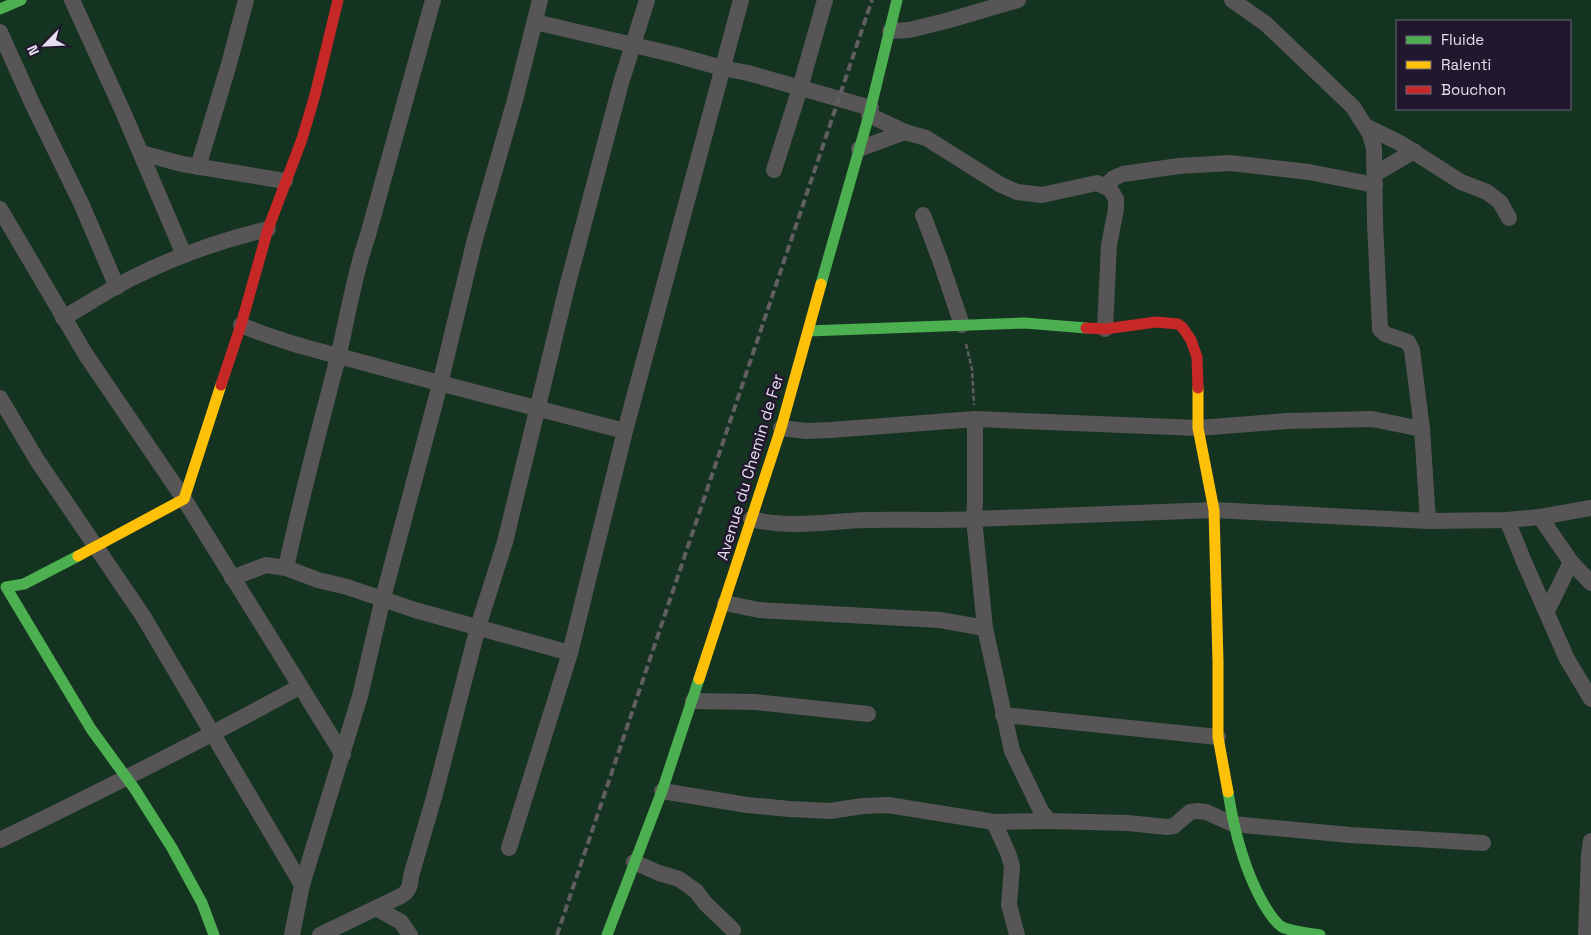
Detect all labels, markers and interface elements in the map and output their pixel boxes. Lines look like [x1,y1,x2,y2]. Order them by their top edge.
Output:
north arrow [20,20,70,70]
legend [1396,20,1571,110]
text: Fluide [1441,30,1484,49]
text: N [23,42,43,58]
text: Ralenti [1441,55,1491,74]
text: Bouchon [1441,80,1506,99]
street label: Avenue du Chemin de Fer [712,371,788,563]

